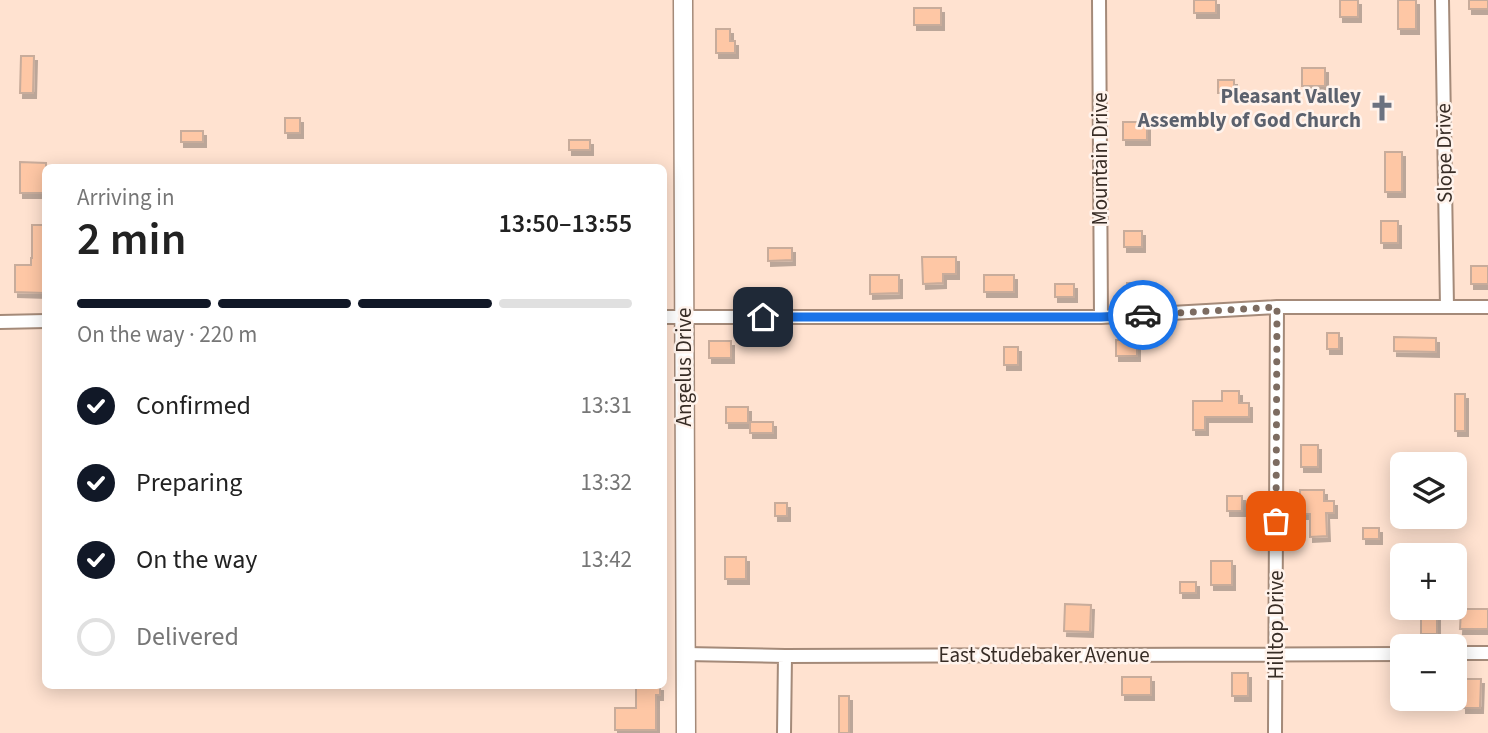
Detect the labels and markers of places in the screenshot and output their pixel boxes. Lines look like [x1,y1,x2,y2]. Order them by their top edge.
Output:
place label: Pleasant Valley Assembly of God Church [1137,81,1361,135]
church icon: Pleasant Valley Assembly of God Church [1367,93,1397,123]
pin [733,287,793,347]
pin [1246,491,1306,551]

